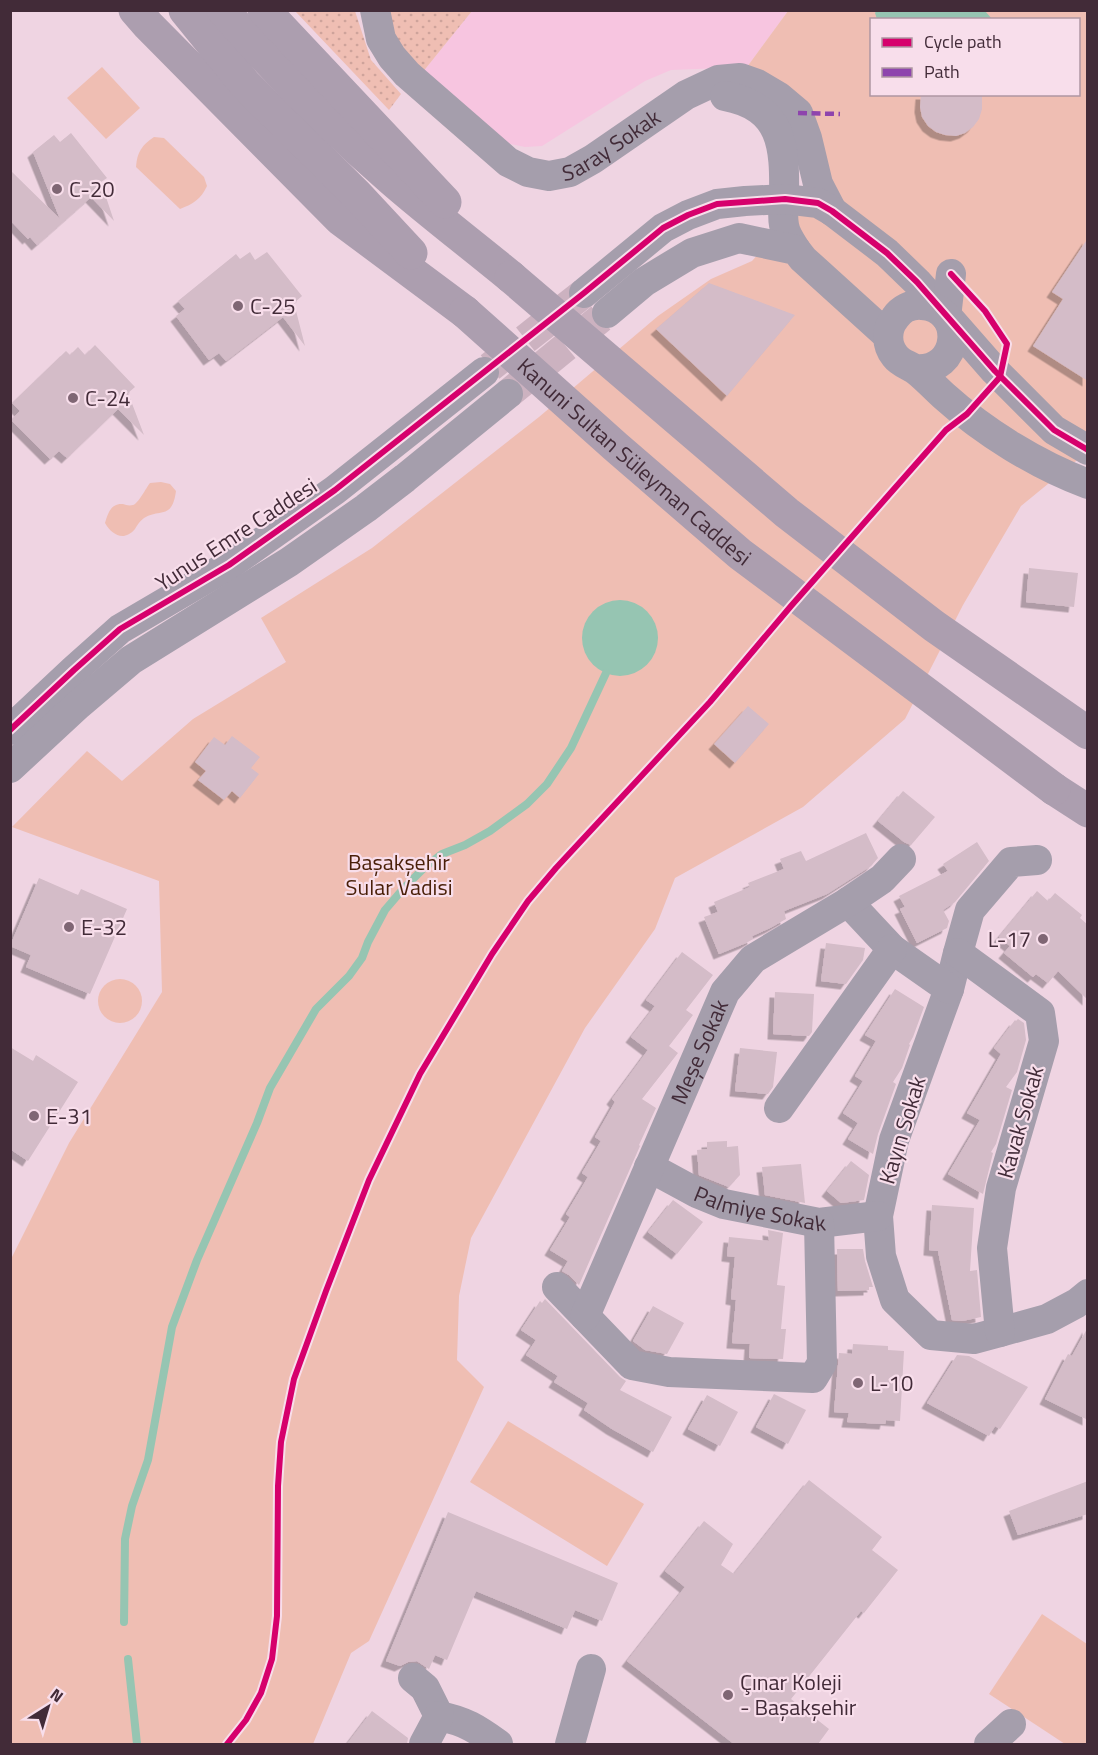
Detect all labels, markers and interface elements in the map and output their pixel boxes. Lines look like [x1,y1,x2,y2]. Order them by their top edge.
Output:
legend [870,18,1080,96]
text: Cycle path [924,28,1002,55]
text: Path [924,58,960,85]
street label: Saray Sokak [559,100,668,190]
place label: C-20 [69,172,115,206]
marker: C-20 [50,182,64,196]
place label: C-25 [250,289,296,323]
marker: C-25 [231,299,245,313]
street label: Kanuni Sultan Süleyman Caddesi [510,349,759,574]
place label: C-24 [85,381,131,415]
marker: C-24 [66,391,80,405]
street label: Yunus Emre Caddesi [148,469,324,599]
park label: Başakşehir Sular Vadisi [346,845,452,904]
place label: E-32 [81,910,127,944]
marker: E-32 [62,920,76,934]
place label: L-17 [988,922,1031,956]
marker: L-17 [1036,932,1050,946]
street label: Meşe Sokak [662,993,737,1109]
street label: Kavak Sokak [988,1061,1052,1182]
street label: Kayın Sokak [870,1071,935,1188]
place label: E-31 [46,1099,92,1133]
marker: E-31 [27,1109,41,1123]
street label: Palmiye Sokak [689,1177,828,1240]
place label: L-10 [870,1366,913,1400]
marker: L-10 [851,1376,865,1390]
place label: Çınar Koleji - Başakşehir [740,1665,857,1724]
north arrow [18,1677,78,1737]
text: N [45,1682,69,1708]
marker: Çınar Koleji - Başakşehir [721,1688,735,1702]

